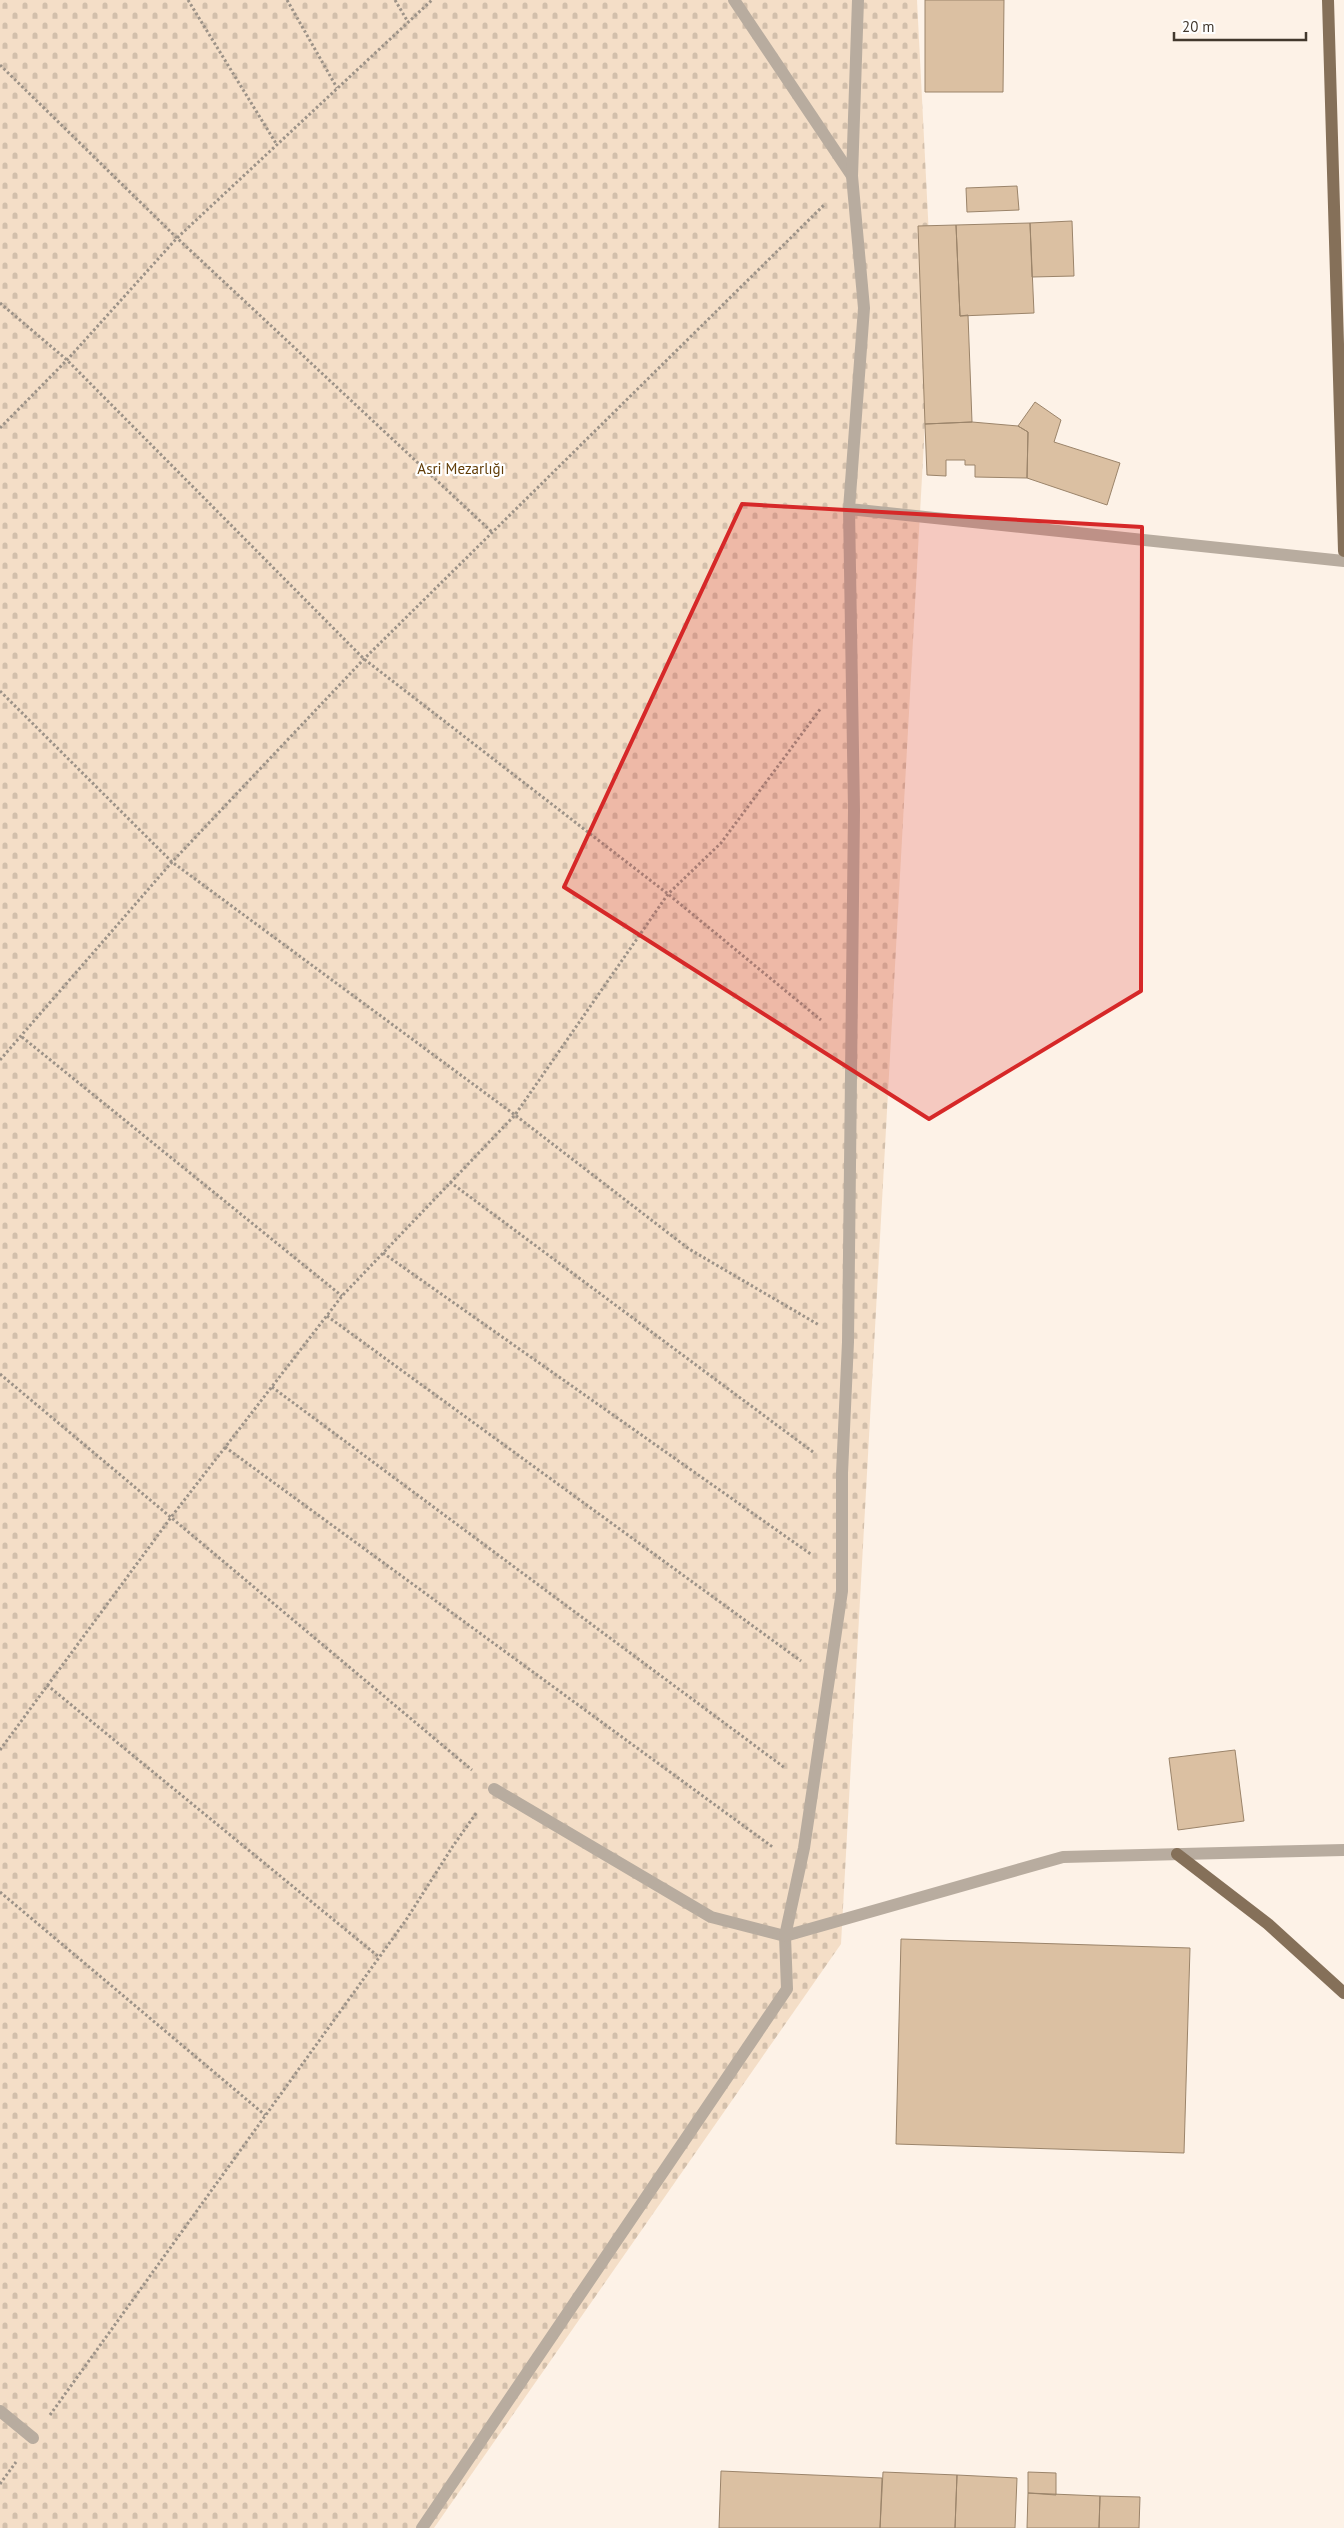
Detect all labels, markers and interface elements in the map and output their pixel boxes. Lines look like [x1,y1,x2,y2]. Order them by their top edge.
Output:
scale bar [1174,10,1306,42]
text: 20 m [1182,17,1215,36]
park label: Asri Mezarlığı [417,459,505,478]

